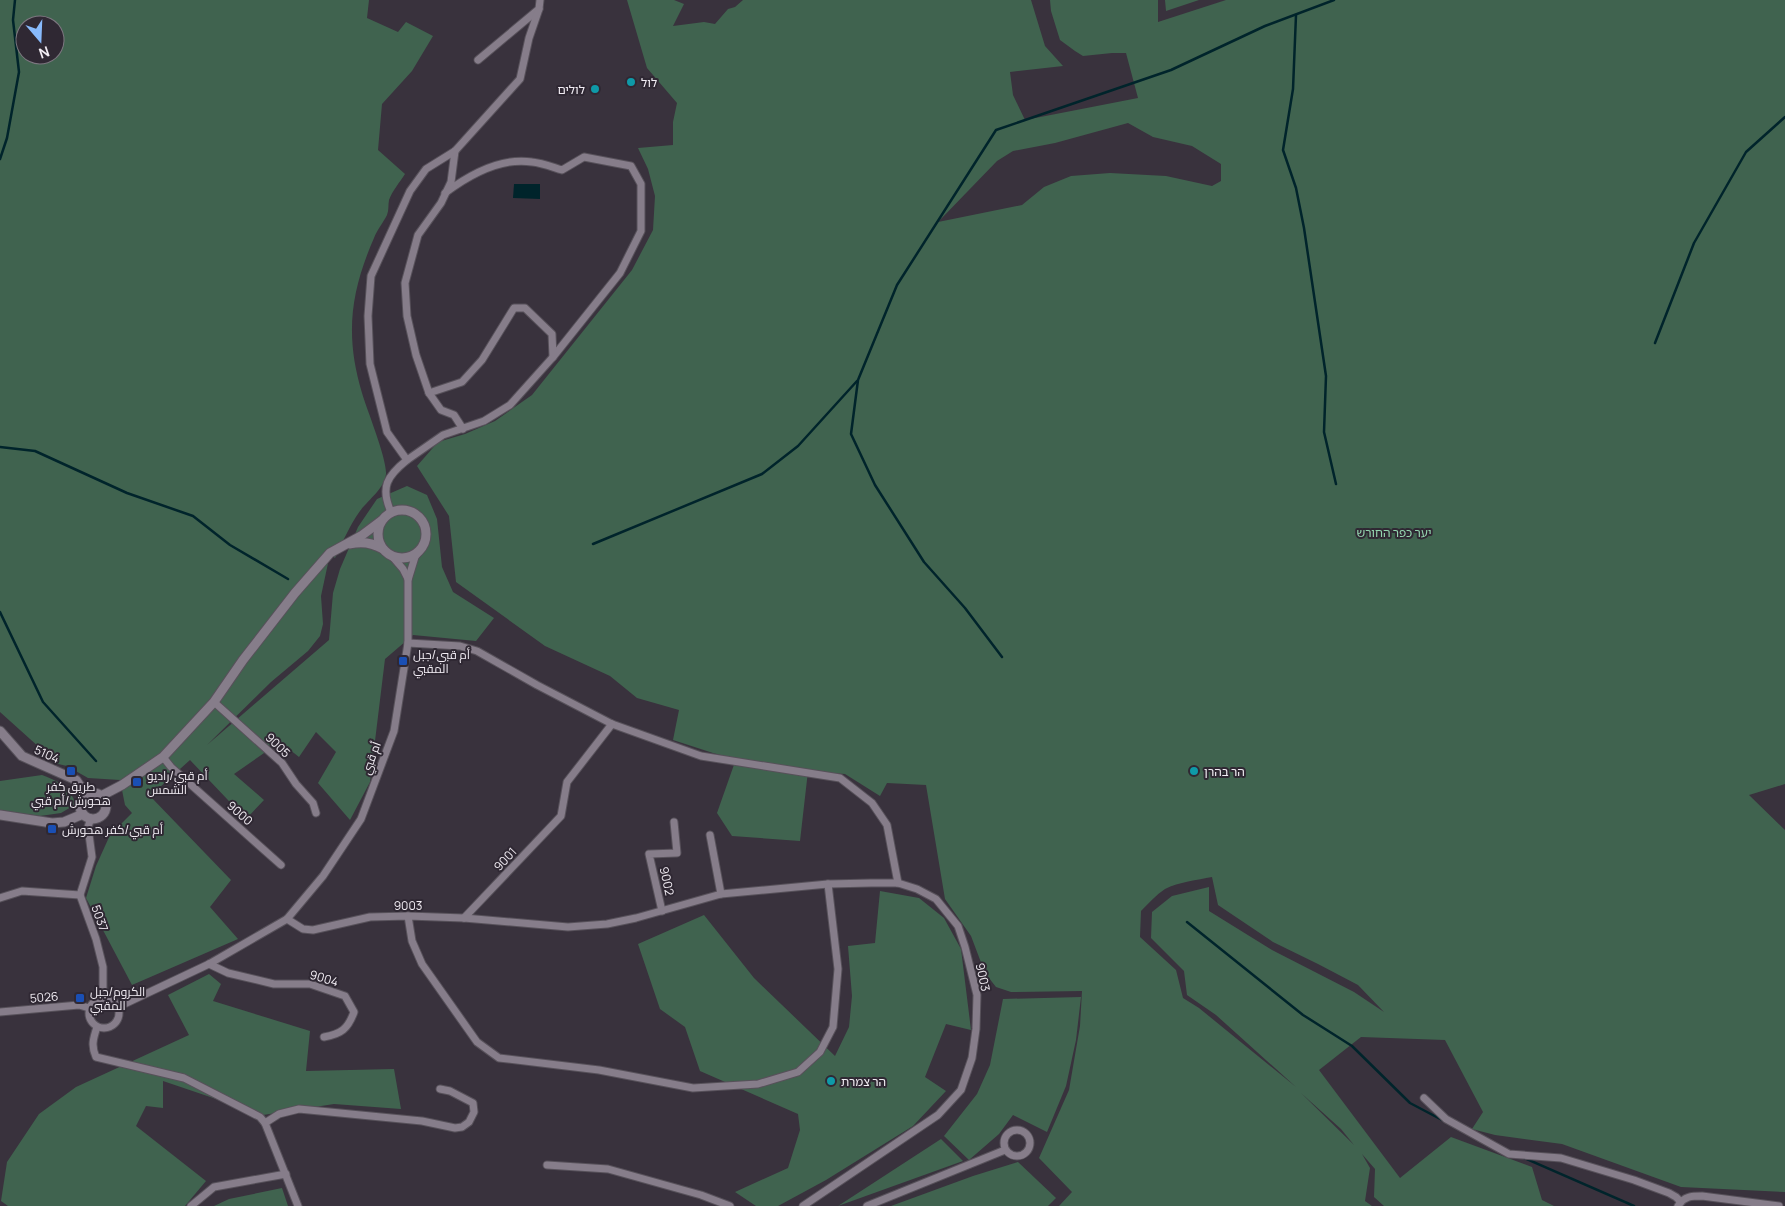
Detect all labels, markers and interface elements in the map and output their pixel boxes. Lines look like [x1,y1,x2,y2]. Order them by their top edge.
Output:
north arrow [15,15,65,65]
text: N [37,42,52,63]
place label: לול [641,74,657,91]
marker: לול [625,76,637,88]
place label: לולים [557,81,585,98]
marker: לולים [589,83,601,95]
park label: יער כפר החורש [1356,524,1432,541]
place label: أم قبي/جبل المقبي [413,646,470,679]
marker: أم قبي/جبل المقبي [397,655,409,667]
street label: 9005 [262,729,294,761]
street label: أم قبي [357,739,387,777]
street label: 5104 [32,741,62,767]
place label: הר בהרן [1204,763,1245,780]
marker: طريق كفر هحورش/أم قبي [65,765,77,777]
marker: הר בהרן [1188,765,1200,777]
place label: أم قبي/راديو الشمس [147,767,208,798]
marker: أم قبي/راديو الشمس [131,776,143,788]
place label: طريق كفر هحورش/أم قبي [31,778,111,811]
street label: 9000 [223,797,257,829]
place label: أم قبي/كفر هحورش [62,821,163,840]
marker: أم قبي/كفر هحورش [46,823,58,835]
street label: 9001 [490,843,520,875]
street label: 9002 [656,865,678,897]
street label: 9003 [394,897,422,914]
street label: 5037 [88,903,112,933]
street label: 9003 [972,961,994,993]
street label: 9004 [308,966,340,990]
place label: الكروم/جبل المقبي [90,983,145,1016]
street label: 5026 [29,987,59,1007]
marker: الكروم/جبل المقبي [74,992,86,1004]
place label: הר צמרת [841,1073,886,1090]
marker: הר צמרת [825,1075,837,1087]

